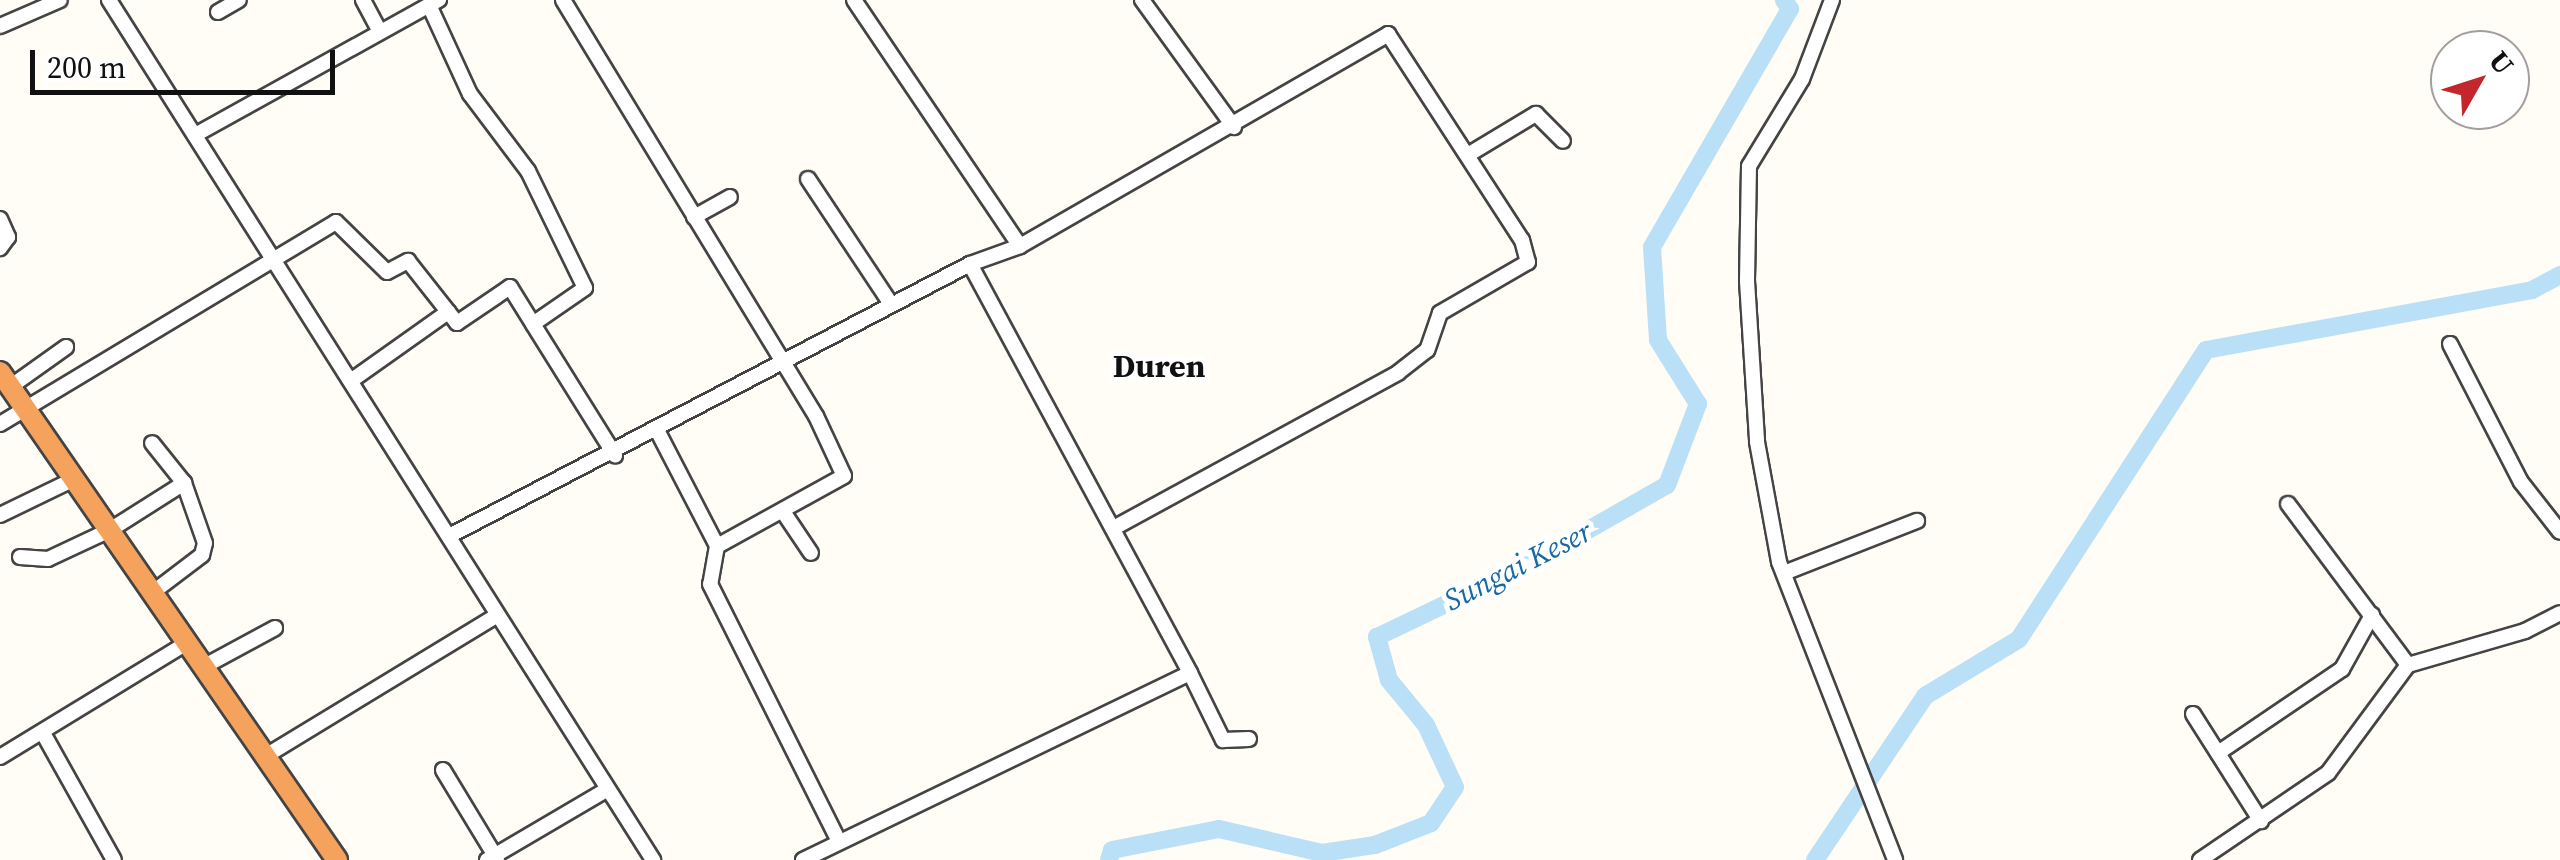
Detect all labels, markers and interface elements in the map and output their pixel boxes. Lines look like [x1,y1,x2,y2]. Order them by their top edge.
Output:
scale bar [35,30,340,92]
north arrow [2430,30,2530,130]
text: U [2481,42,2523,82]
text: 200 m [47,47,126,88]
district label: Duren [1113,347,1205,385]
water label: Sungai Keser [1438,513,1598,619]

